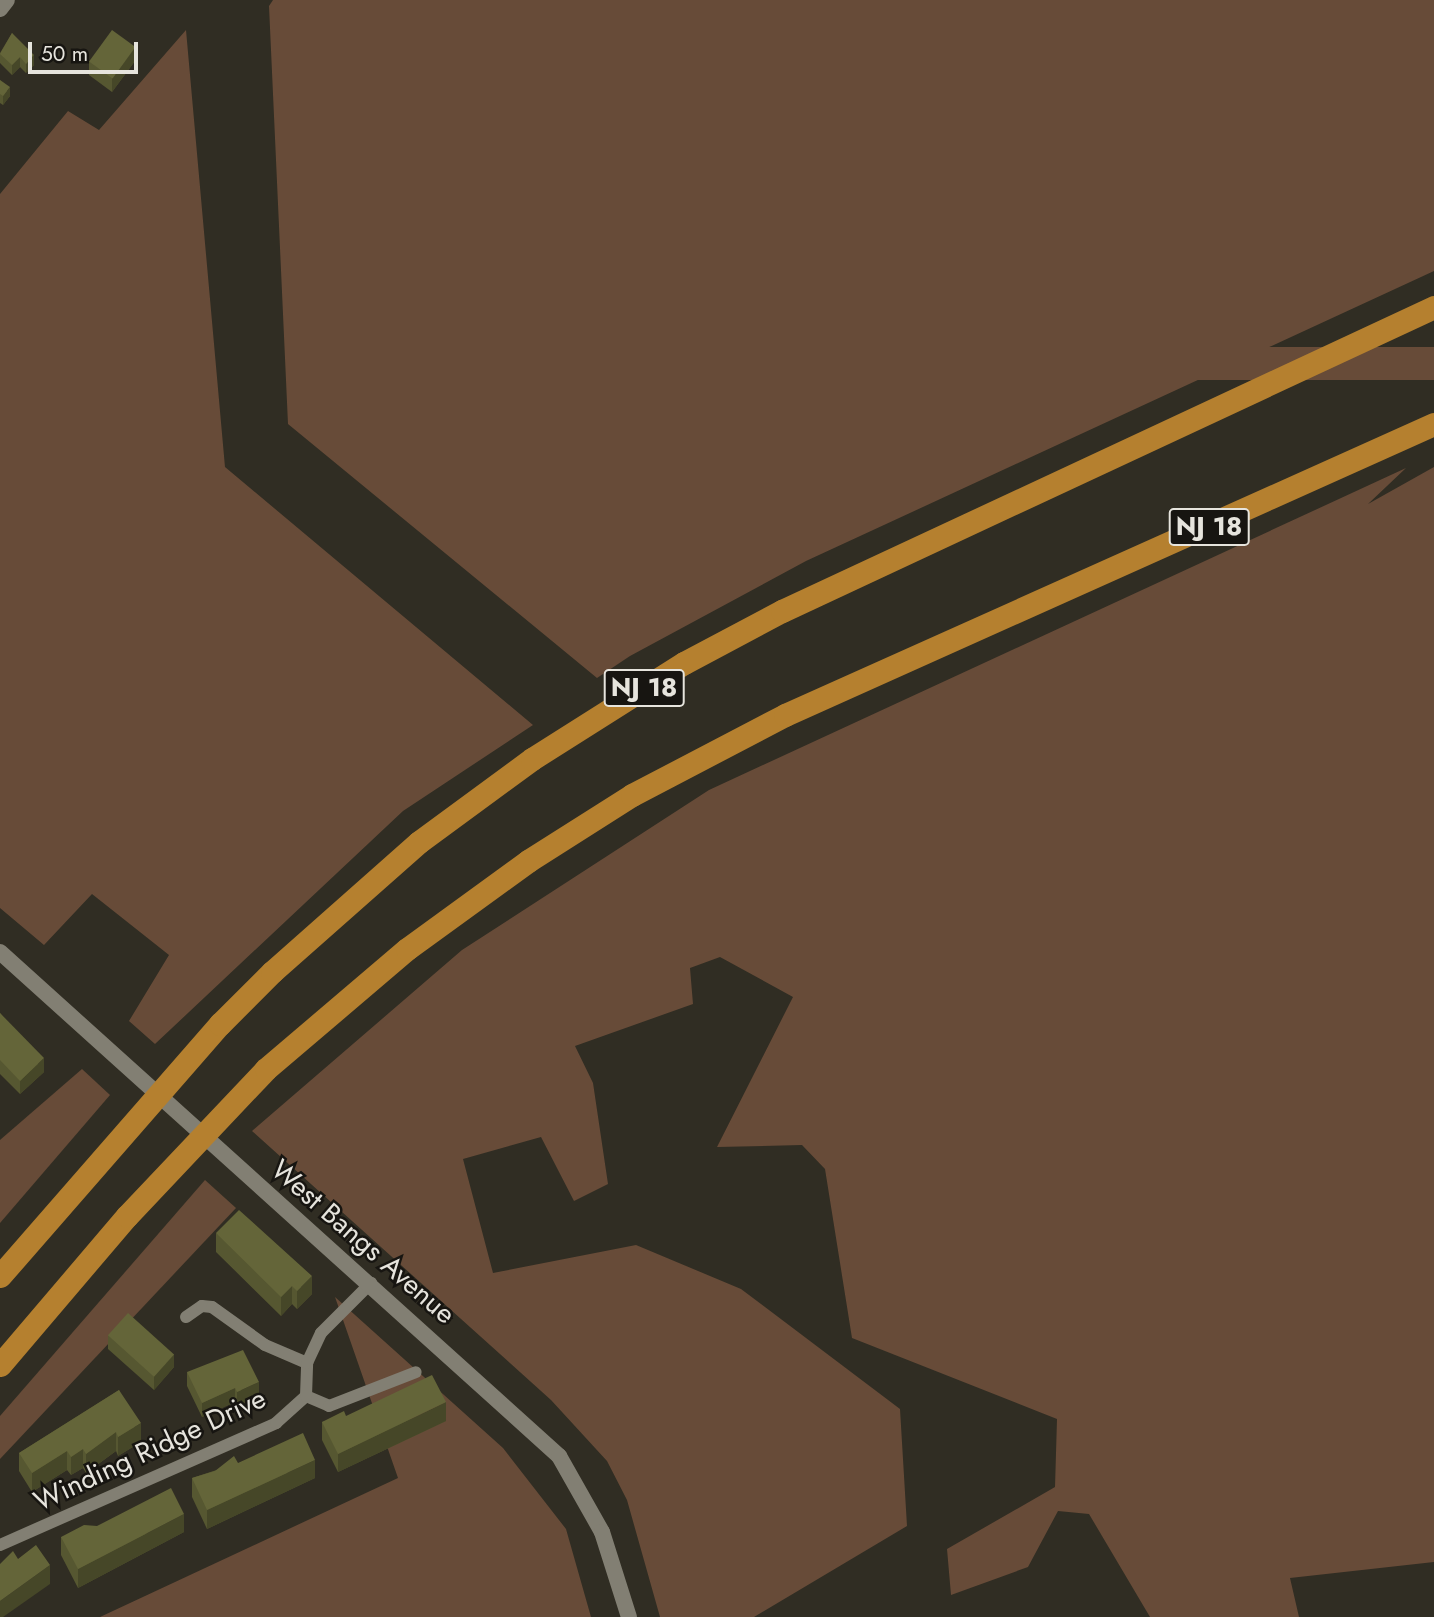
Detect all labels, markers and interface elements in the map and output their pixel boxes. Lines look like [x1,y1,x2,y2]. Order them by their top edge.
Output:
scale bar [32,28,142,72]
text: 50 m [41,39,88,69]
road number: NJ 18 [1167,505,1251,550]
road number: NJ 18 [602,666,686,710]
street label: West Bangs Avenue [264,1153,462,1331]
street label: Winding Ridge Drive [29,1382,271,1518]

